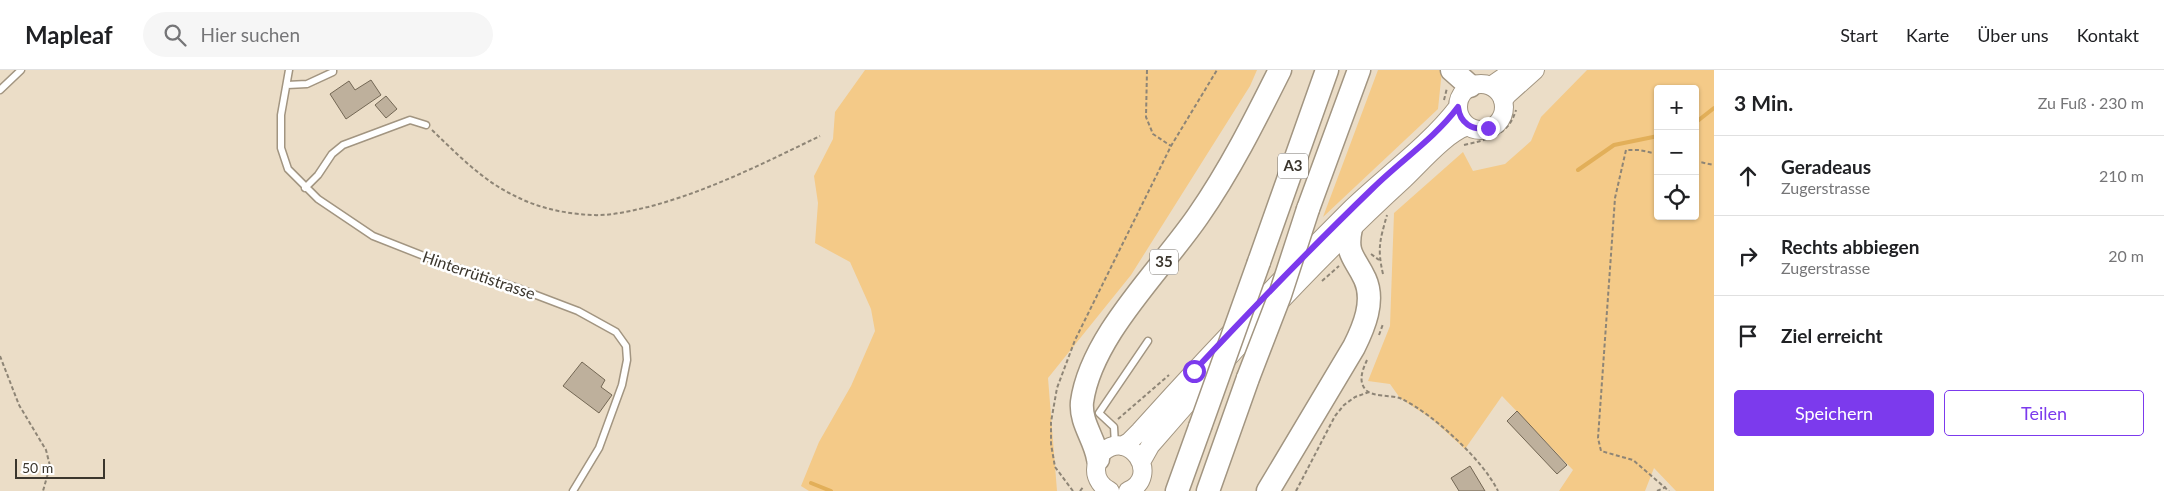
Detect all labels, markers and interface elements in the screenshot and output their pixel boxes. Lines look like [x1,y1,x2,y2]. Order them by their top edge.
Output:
search box [143,12,493,57]
text: Mapleaf [25,20,113,49]
icon: search [161,21,189,49]
text: Hier suchen [201,23,300,46]
text: Start [1840,24,1878,46]
text: Karte [1906,24,1949,46]
text: Über uns [1977,24,2049,46]
text: Kontakt [2077,24,2139,46]
map controls [1654,85,1699,220]
button: + [1654,85,1699,130]
text: 3 Min. [1734,90,1793,115]
text: Zu Fuß · 230 m [2038,93,2144,112]
route end [1477,117,1500,140]
button: − [1654,130,1699,175]
road number: A3 [1278,154,1308,178]
text: Geradeaus [1781,155,1871,178]
icon: ahead [1734,162,1762,190]
text: 210 m [2099,166,2144,185]
button: locate [1654,175,1699,220]
text: Zugerstrasse [1781,178,1870,197]
text: Rechts abbiegen [1781,235,1919,258]
icon: right [1734,242,1762,270]
street label: Hinterrütistrasse [420,246,538,303]
text: 20 m [2108,246,2144,265]
road number: 35 [1150,250,1178,274]
text: Zugerstrasse [1781,258,1870,277]
icon: arrive [1734,322,1762,350]
text: Ziel erreicht [1781,324,1883,347]
route start [1183,360,1206,383]
button: Speichern [1734,390,1934,436]
button: Teilen [1944,390,2144,436]
scale bar [15,456,105,479]
text: 50 m [22,459,53,476]

